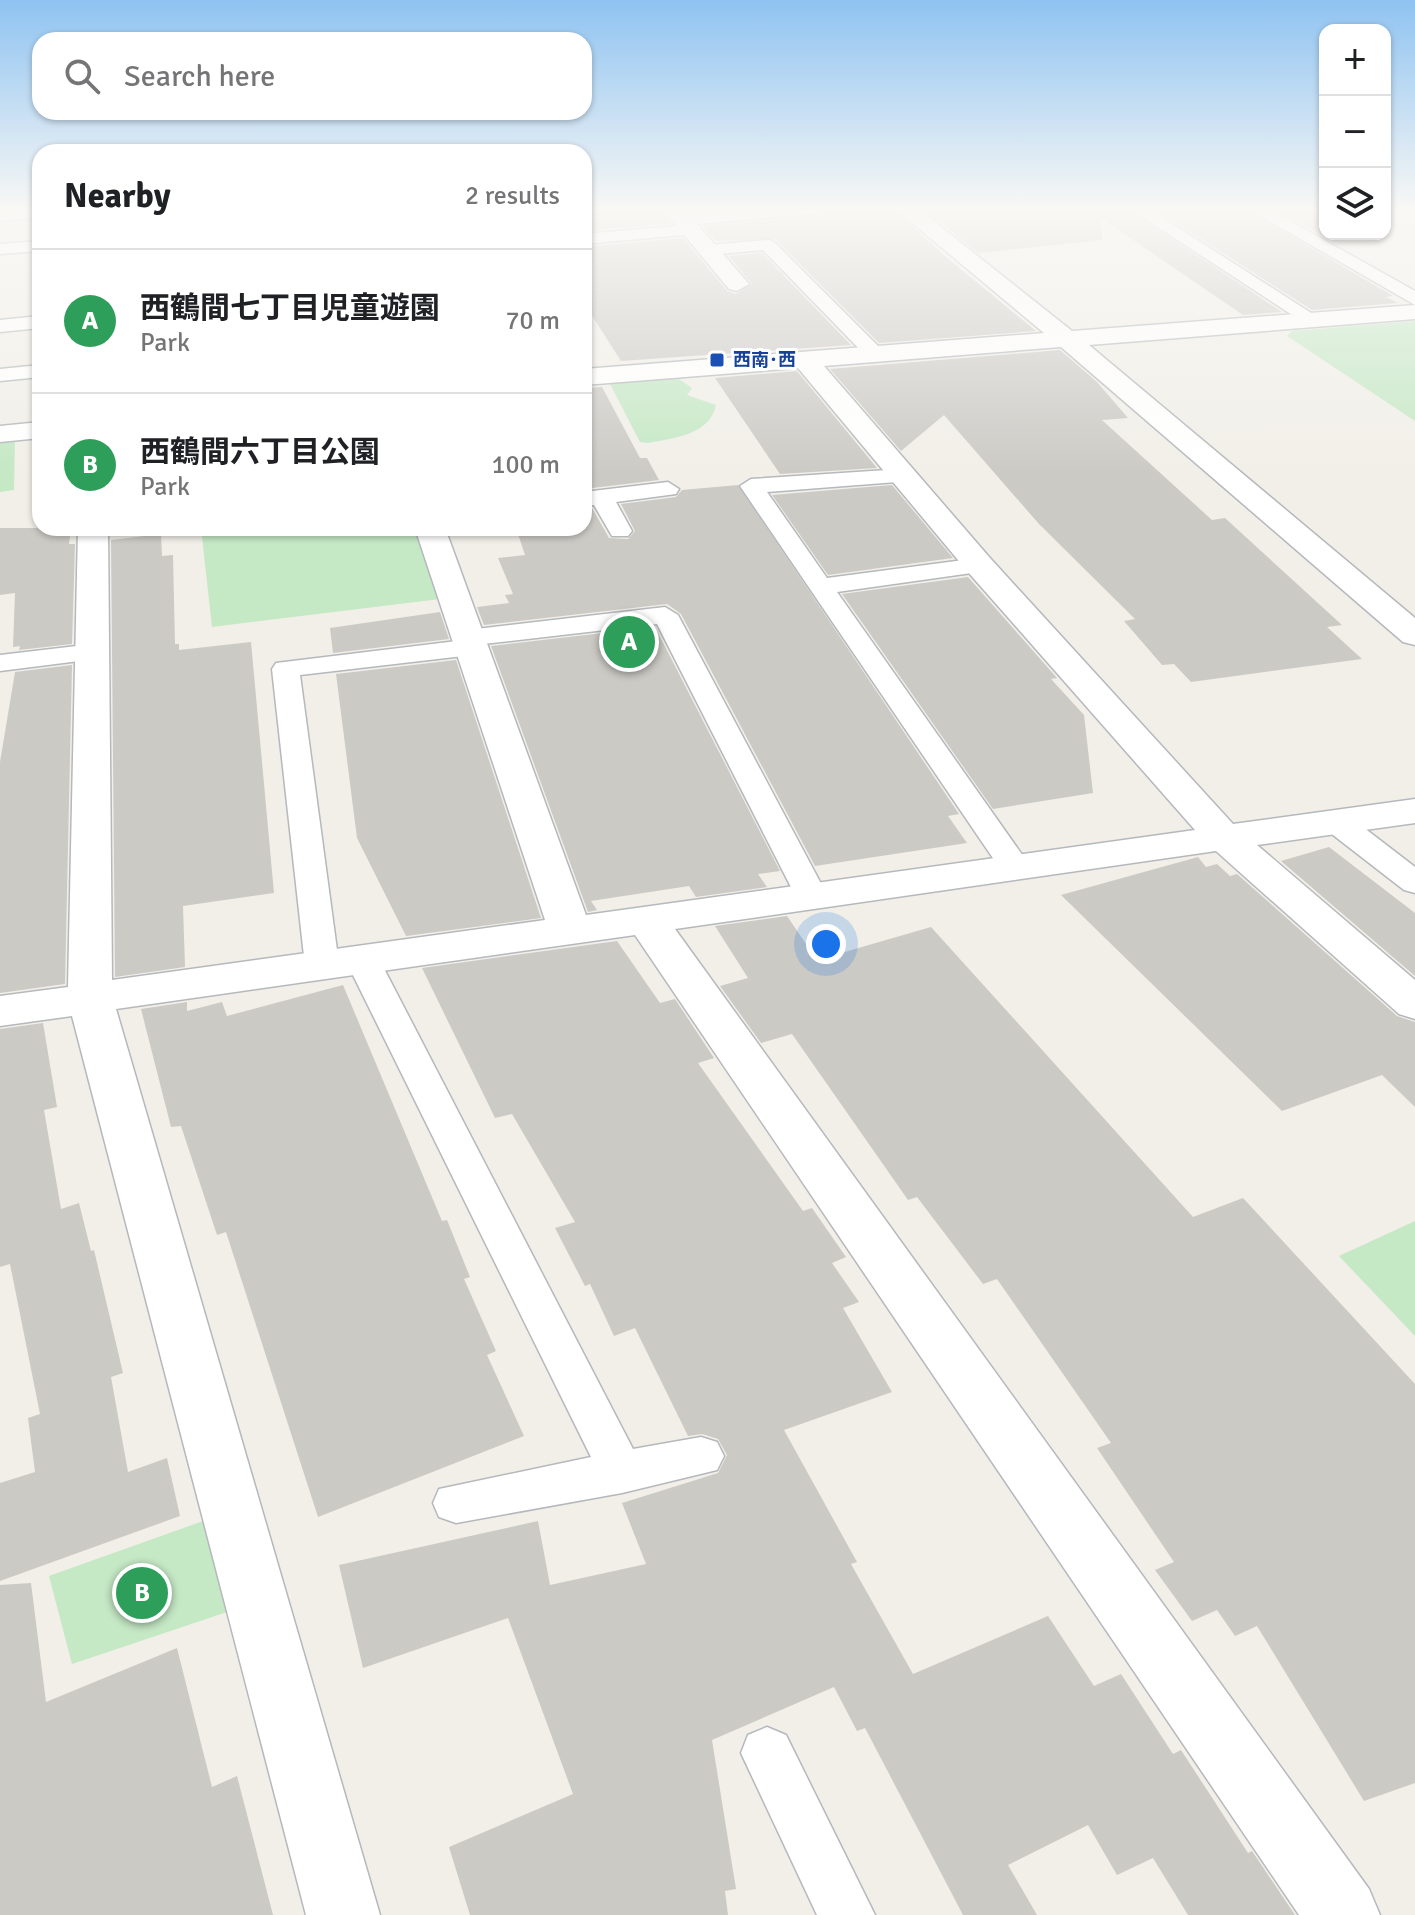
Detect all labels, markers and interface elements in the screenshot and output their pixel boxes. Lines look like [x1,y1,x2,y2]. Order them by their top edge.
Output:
map controls [1319,24,1391,240]
button: + [1319,24,1391,96]
search box [32,32,592,120]
icon: search [60,54,104,98]
text: Search here [124,58,275,95]
button: − [1319,96,1391,168]
button: layers [1319,168,1391,240]
text: Nearby [64,175,171,217]
text: 2 results [465,180,560,212]
text: 西鶴間七丁目児童遊園 [140,290,440,327]
text: A [82,305,98,337]
text: 70 m [505,305,560,337]
text: Park [140,327,190,359]
place label: 西南･西 [733,349,796,371]
marker: 西南･西 [708,351,726,369]
text: 西鶴間六丁目公園 [140,434,380,471]
text: B [82,449,98,481]
text: 100 m [491,449,560,481]
text: Park [140,471,190,503]
pin: A [603,612,655,672]
your location [806,924,846,964]
pin: B [116,1563,168,1623]

